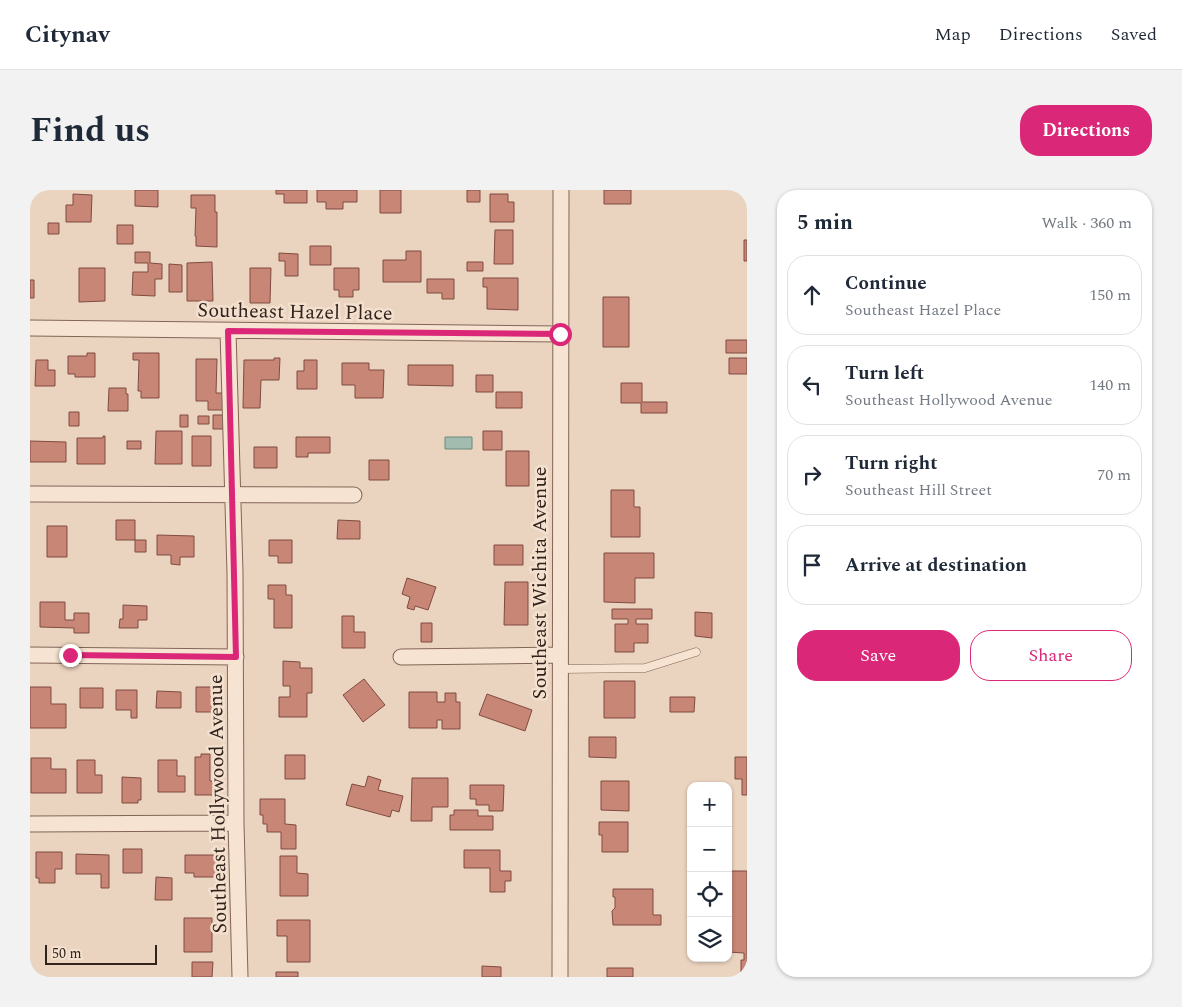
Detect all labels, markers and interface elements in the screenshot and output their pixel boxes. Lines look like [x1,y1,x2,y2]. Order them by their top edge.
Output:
text: Citynav [25,17,110,53]
text: Map [935,21,971,48]
text: Directions [999,21,1083,48]
text: Saved [1111,21,1157,48]
text: Find us [30,104,150,157]
button: Directions [1020,105,1152,156]
text: 5 min [797,207,853,239]
text: Walk · 360 m [1041,211,1132,235]
text: Continue [845,269,927,298]
icon: ahead [798,281,826,309]
text: 150 m [1089,283,1131,307]
street label: Southeast Hazel Place [197,295,393,329]
text: Southeast Hazel Place [845,298,1001,322]
route start [549,323,572,346]
text: Turn left [845,359,924,388]
icon: left [798,371,826,399]
text: 140 m [1089,373,1131,397]
text: Southeast Hollywood Avenue [845,388,1052,412]
text: Turn right [845,449,938,478]
icon: right [798,461,826,489]
text: 70 m [1097,463,1131,487]
street label: Southeast Wichita Avenue [525,467,555,699]
text: Southeast Hill Street [845,478,992,502]
icon: arrive [798,551,826,579]
text: Arrive at destination [845,551,1027,580]
button: Save [797,630,960,681]
button: Share [970,630,1132,681]
route end [59,644,82,667]
street label: Southeast Hollywood Avenue [201,674,235,934]
map controls [687,782,732,962]
button: + [687,782,732,827]
button: − [687,827,732,872]
button: locate [687,872,732,917]
button: layers [687,917,732,962]
scale bar [45,942,158,965]
text: 50 m [52,943,82,964]

